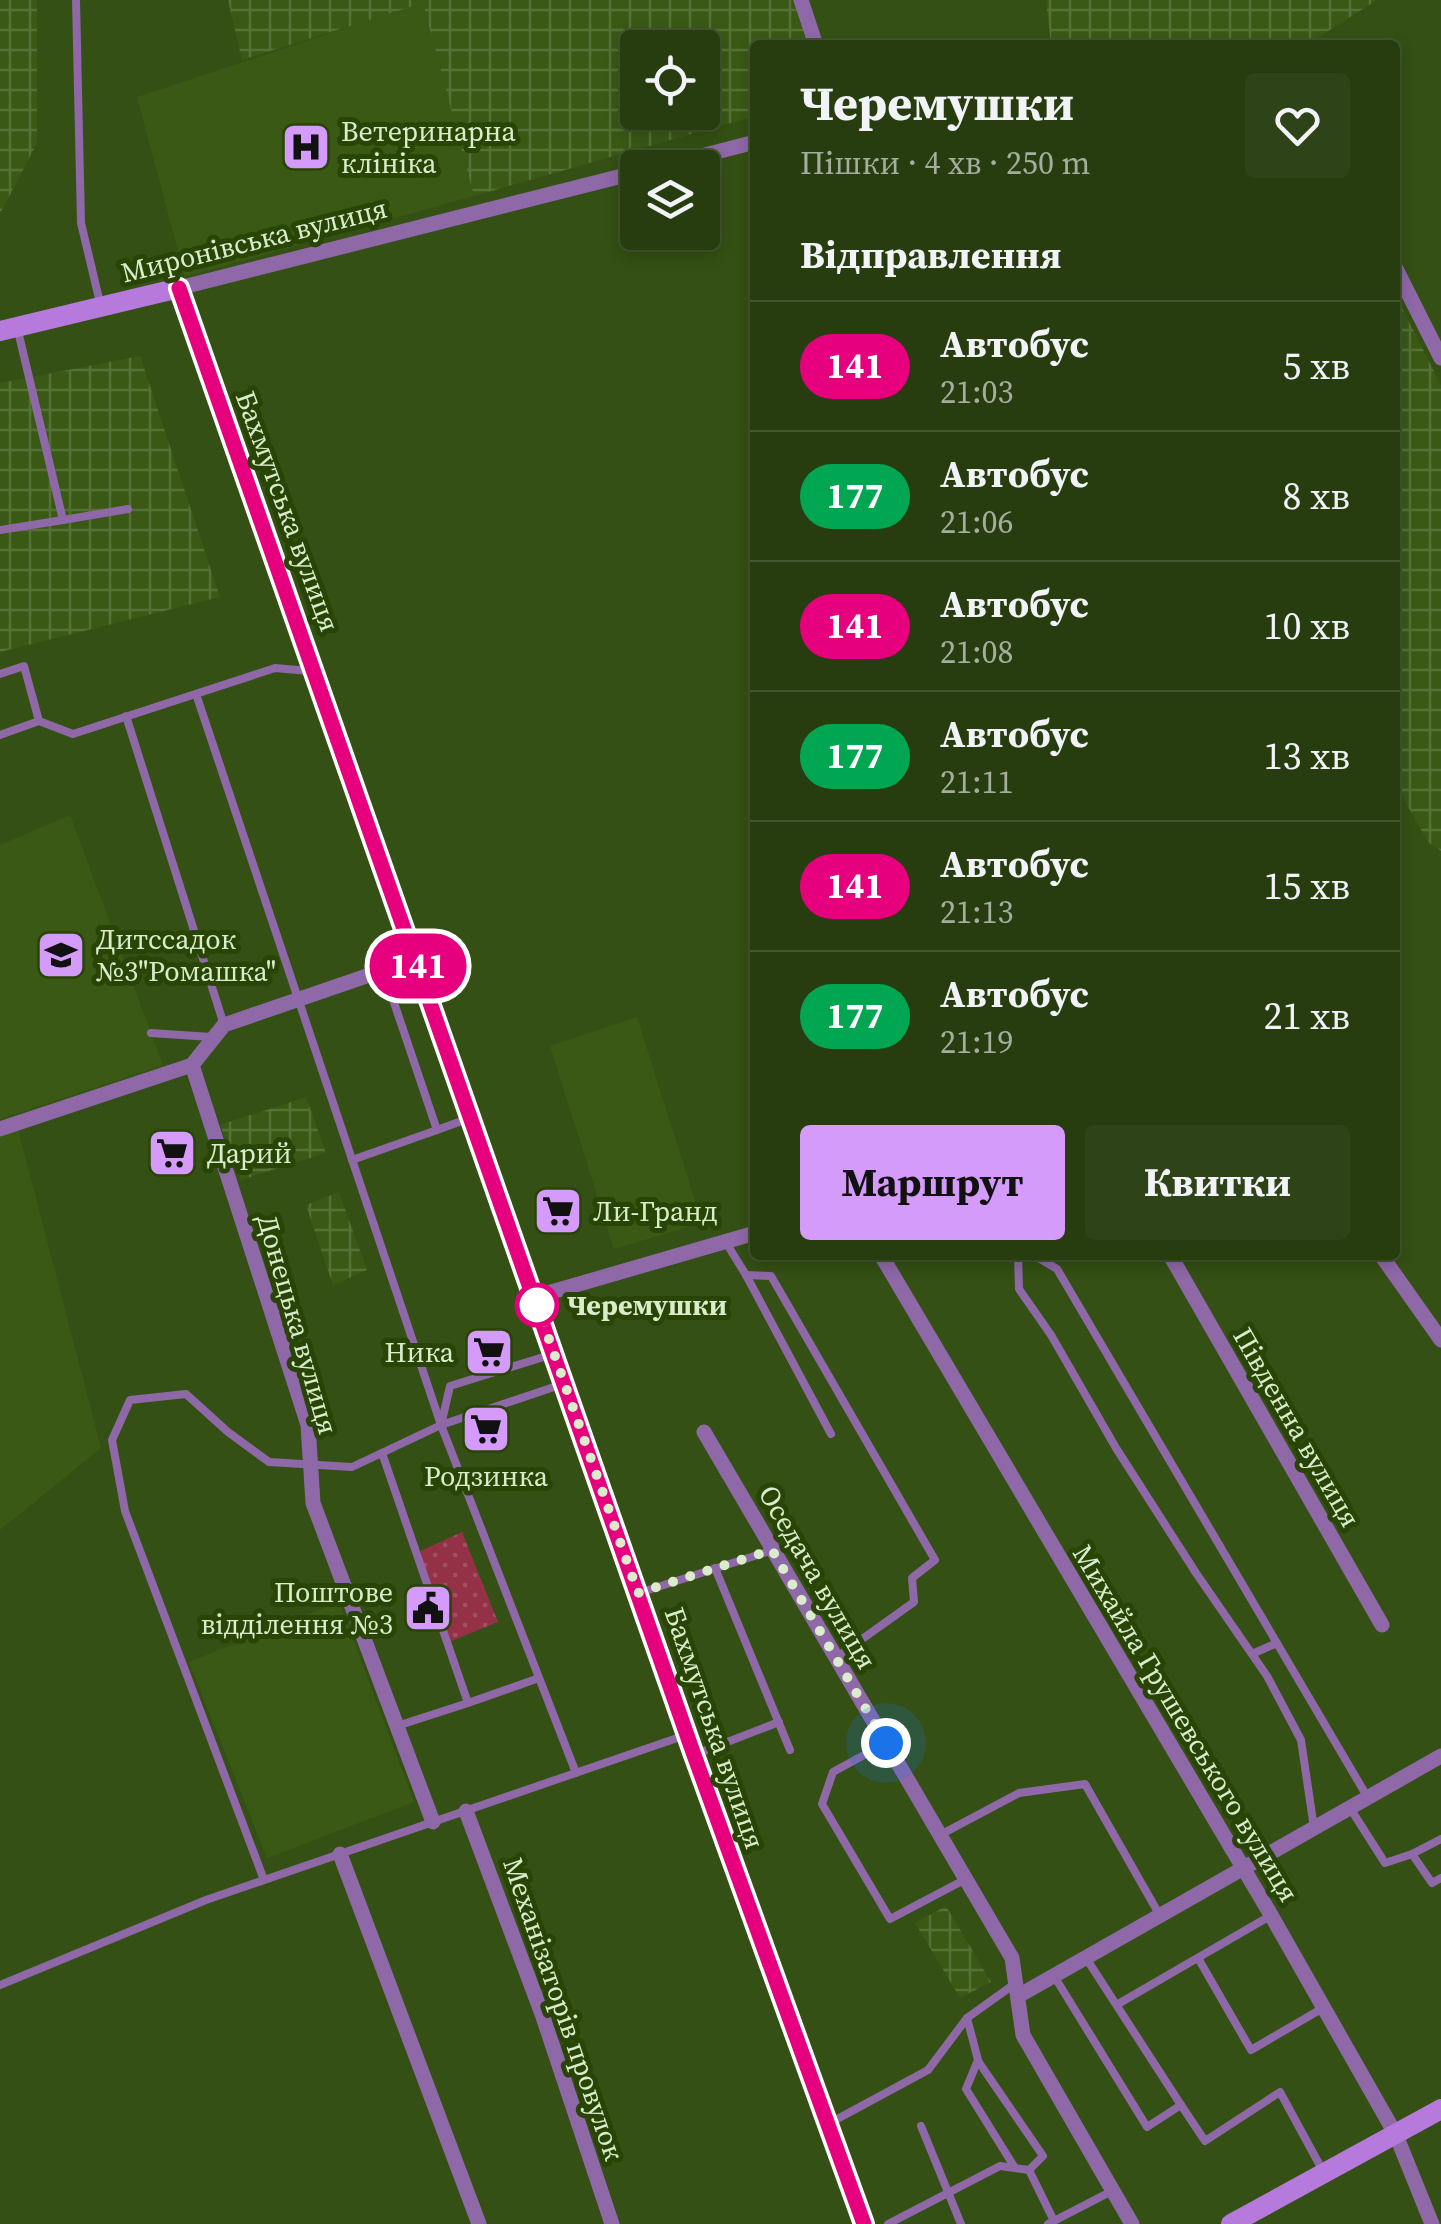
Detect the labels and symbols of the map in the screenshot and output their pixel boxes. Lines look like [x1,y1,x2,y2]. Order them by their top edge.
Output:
place label: Ветеринарна клініка [341,112,517,182]
hospital icon: Ветеринарна клініка [280,121,332,173]
street label: Миронівська вулиця [117,189,391,291]
street label: Бахмутська вулиця [227,386,349,636]
place label: Дитссадок №3"Ромашка" [96,920,276,990]
school or university icon: Дитссадок №3"Ромашка" [35,929,87,981]
line badge: 141 [360,934,476,998]
supermarket icon: Дарий [146,1127,198,1179]
place label: Дарий [207,1134,292,1172]
supermarket icon: Ли-Гранд [532,1185,584,1237]
place label: Ли-Гранд [593,1192,718,1230]
street label: Донецька вулиця [248,1209,348,1439]
marker: Черемушки [516,1284,558,1326]
place label: Черемушки [567,1286,727,1324]
street label: Південна вулиця [1224,1320,1370,1534]
supermarket icon: Ника [463,1326,515,1378]
place label: Ника [385,1333,455,1371]
supermarket icon: Родзинка [460,1403,512,1455]
place label: Родзинка [424,1457,549,1495]
street label: Оседача вулиця [750,1478,886,1676]
street label: Михайла Грушевського вулиця [1064,1537,1308,1909]
place label: Поштове відділення №3 [201,1573,393,1643]
public building icon: Поштове відділення №3 [402,1582,454,1634]
street label: Бахмутська вулиця [656,1602,774,1854]
your location [861,1718,911,1768]
street label: Механізаторів провулок [494,1853,634,2166]

